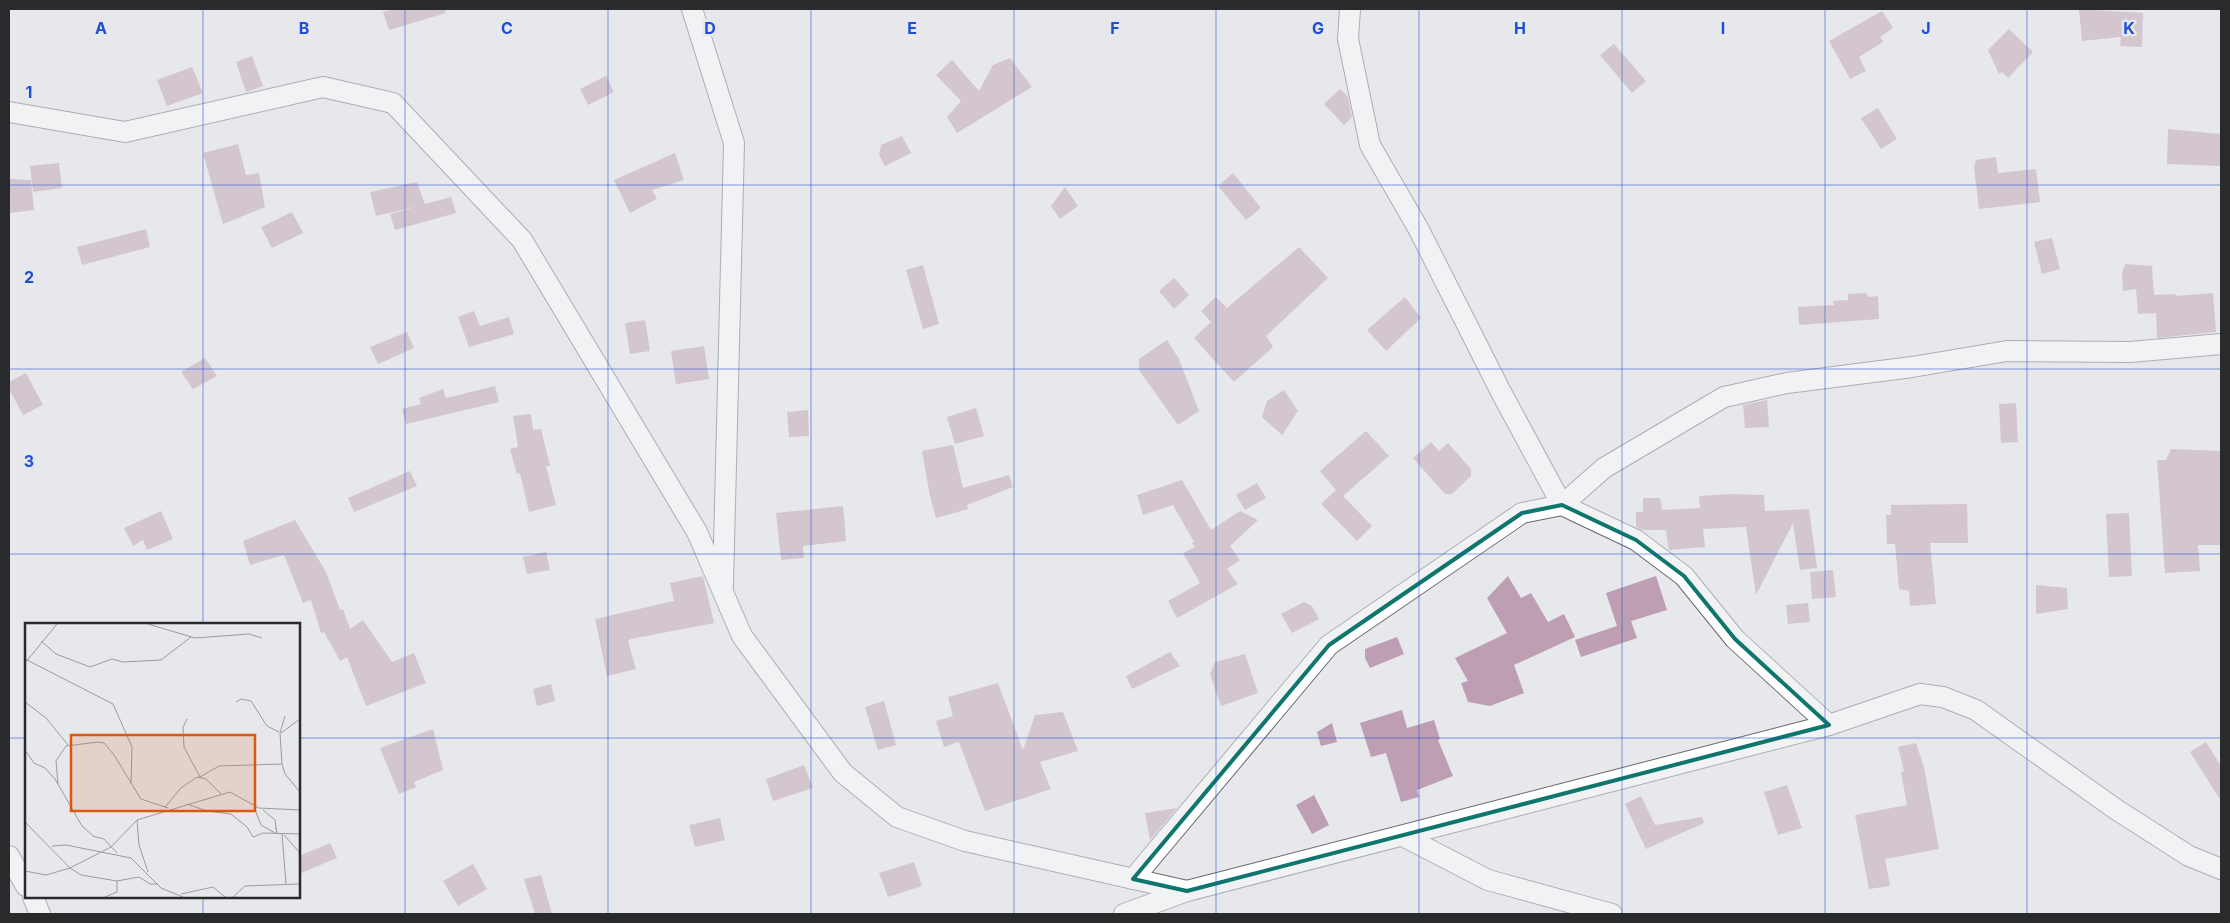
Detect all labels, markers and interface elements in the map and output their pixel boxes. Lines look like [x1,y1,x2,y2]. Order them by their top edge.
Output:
text: A [95,18,107,38]
text: B [299,18,309,38]
text: C [501,18,513,38]
text: D [704,18,716,38]
text: E [907,18,917,38]
text: F [1110,18,1120,38]
text: G [1312,18,1324,38]
text: H [1514,18,1526,38]
text: I [1721,18,1725,38]
text: J [1921,18,1931,38]
text: K [2123,18,2135,38]
text: 1 [26,82,32,102]
text: 2 [24,267,34,287]
text: 3 [24,451,34,471]
inset map [25,623,300,898]

